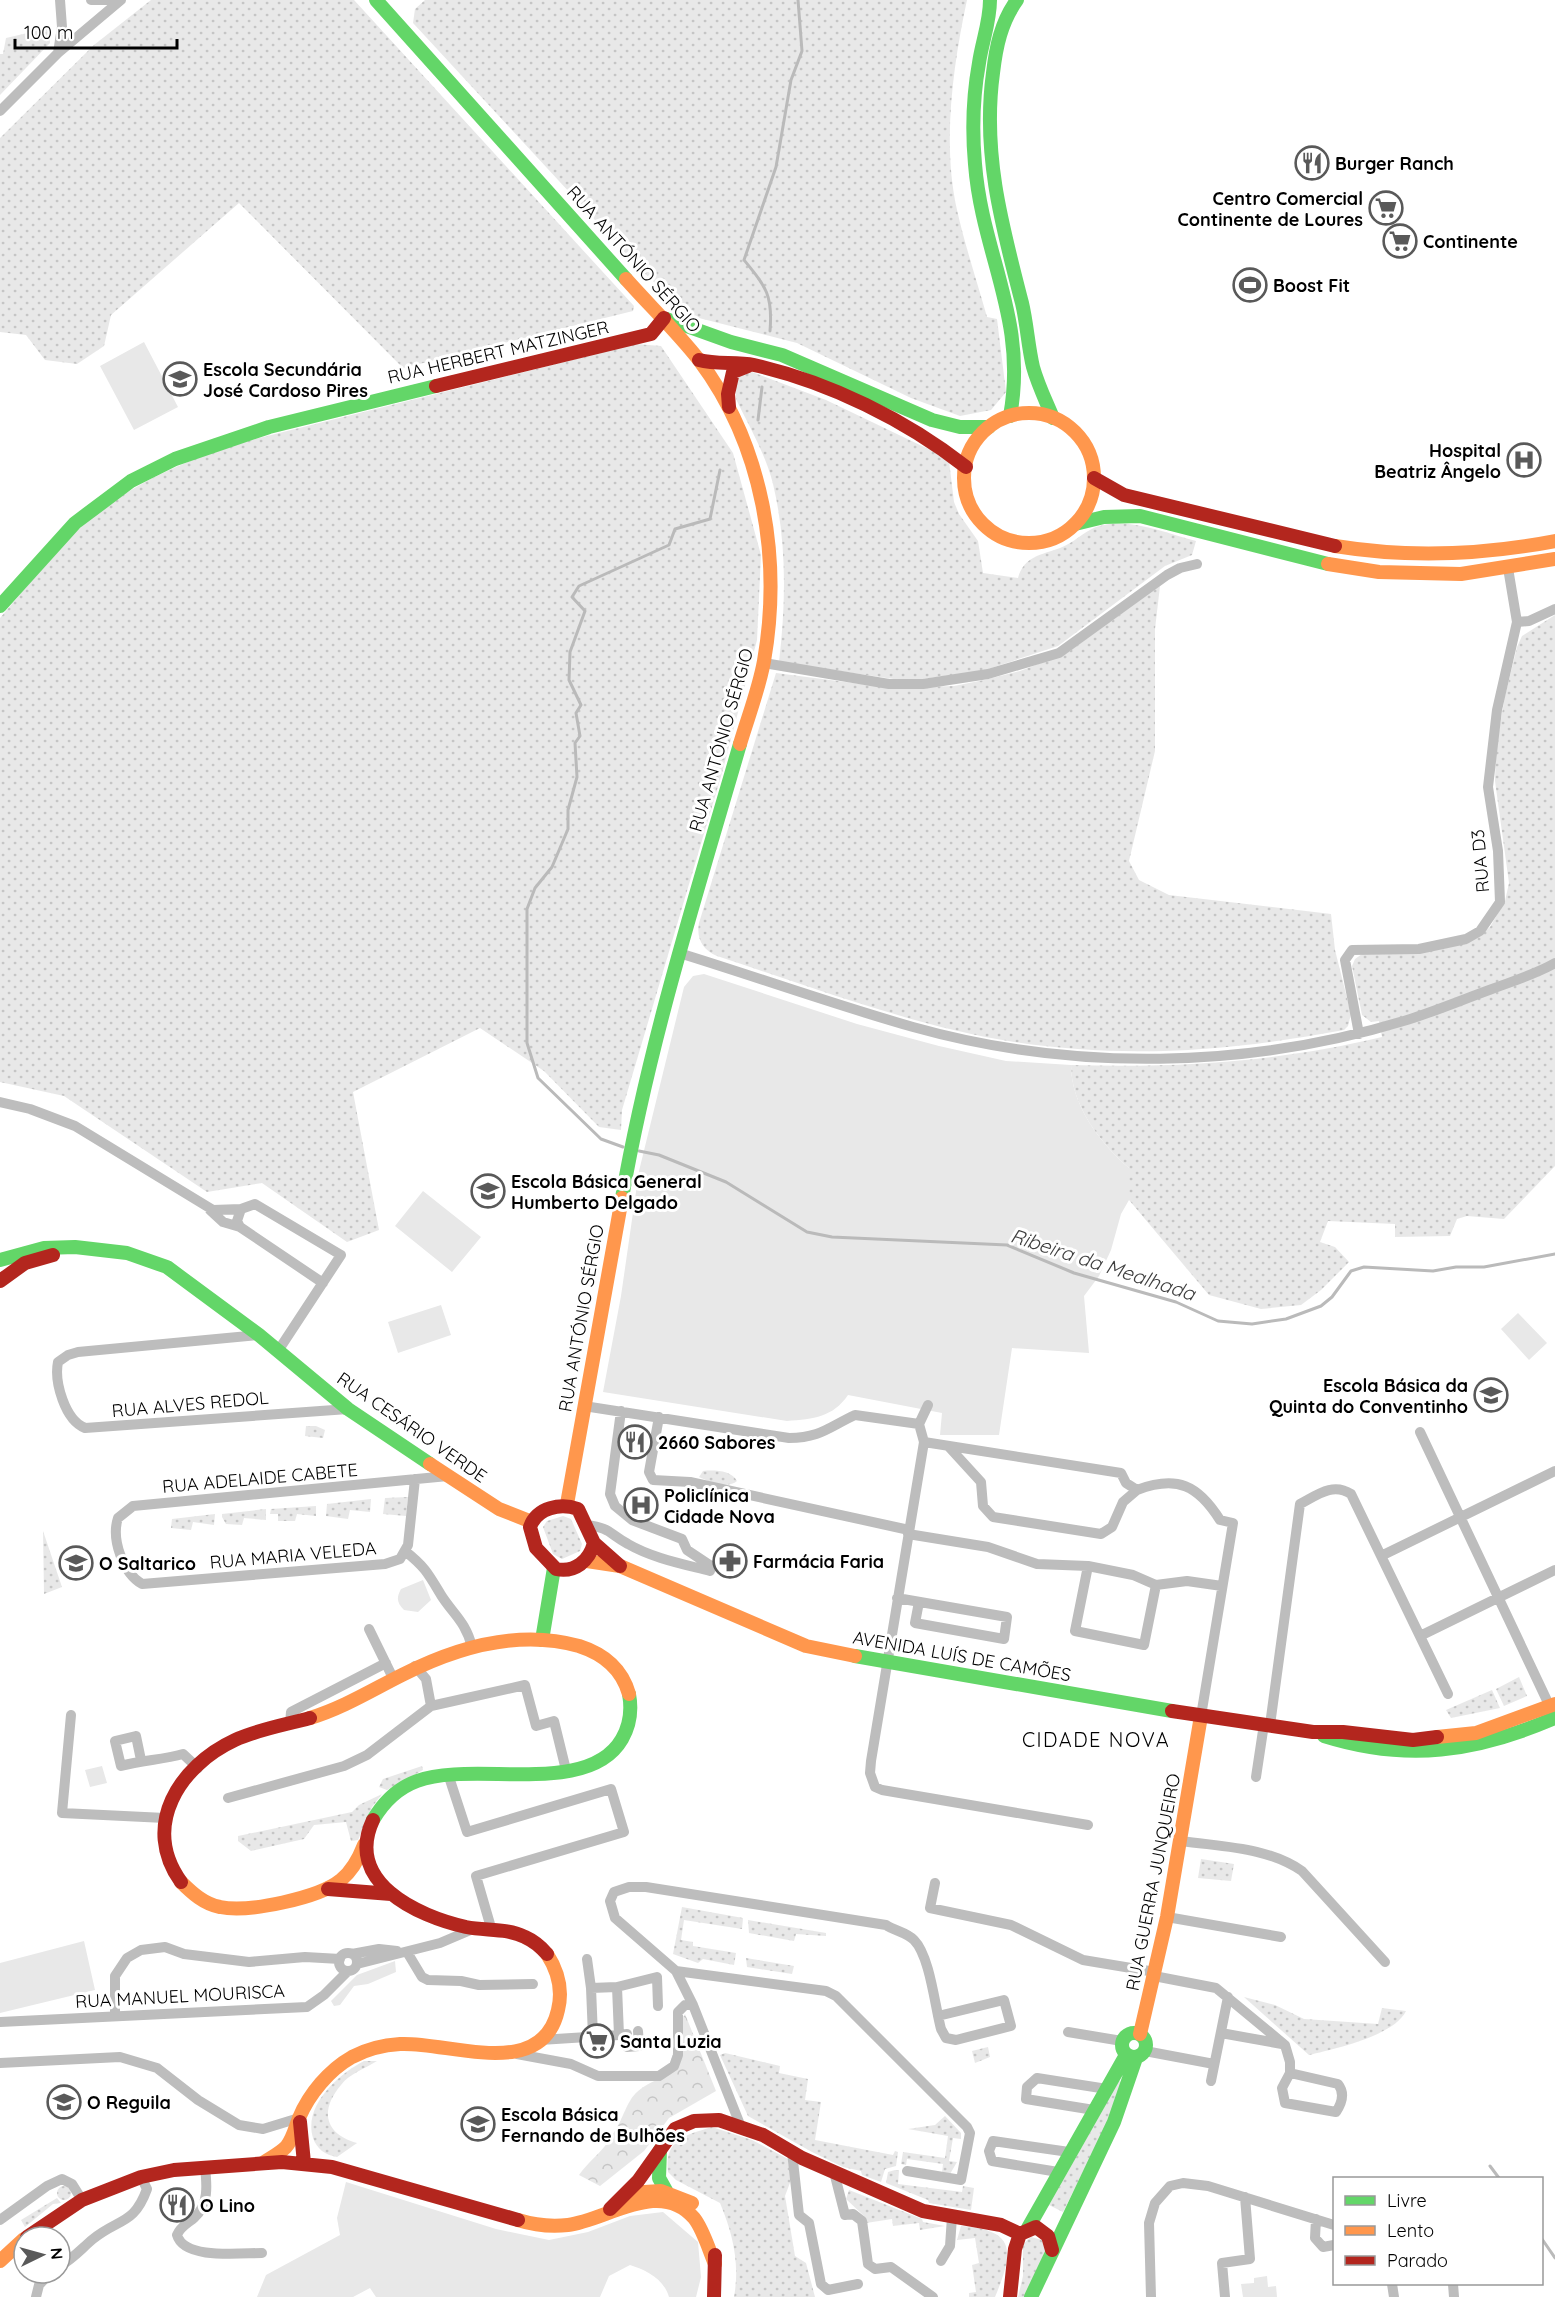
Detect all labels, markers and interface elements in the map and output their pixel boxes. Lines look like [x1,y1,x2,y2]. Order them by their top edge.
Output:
scale bar [15,12,177,50]
text: 100 m [24,21,73,44]
restaurant icon: Burger Ranch [1294,145,1330,181]
place label: Burger Ranch [1335,152,1454,175]
street label: RUA ANTÓNIO SÉRGIO [562,181,706,337]
place label: Centro Comercial Continente de Loures [1178,187,1363,231]
supermarket icon: Centro Comercial Continente de Loures [1368,190,1404,226]
supermarket icon: Continente [1382,223,1418,259]
place label: Continente [1423,230,1518,253]
sports icon: Boost Fit [1232,267,1268,303]
place label: Boost Fit [1273,274,1350,297]
street label: RUA HERBERT MATZINGER [385,315,611,389]
place label: Escola Secundária José Cardoso Pires [203,358,368,402]
school or university icon: Escola Secundária José Cardoso Pires [162,361,198,397]
place label: Hospital Beatriz Ângelo [1374,439,1501,483]
hospital icon: Hospital Beatriz Ângelo [1506,442,1542,478]
street label: RUA ANTÓNIO SÉRGIO [684,646,758,834]
street label: RUA D3 [1466,828,1494,894]
place label: Escola Básica General Humberto Delgado [511,1170,702,1214]
school or university icon: Escola Básica General Humberto Delgado [470,1173,506,1209]
street label: RUA ANTÓNIO SÉRGIO [553,1222,609,1414]
water label: Ribeira da Mealhada [1008,1222,1200,1306]
street label: RUA CESÁRIO VERDE [333,1367,491,1487]
place label: Escola Básica da Quinta do Conventinho [1269,1374,1468,1418]
school or university icon: Escola Básica da Quinta do Conventinho [1473,1377,1509,1413]
street label: RUA ALVES REDOL [111,1386,270,1422]
restaurant icon: 2660 Sabores [617,1424,653,1460]
place label: 2660 Sabores [658,1431,776,1454]
street label: RUA ADELAIDE CABETE [161,1458,359,1498]
place label: Policlínica Cidade Nova [664,1484,775,1528]
hospital icon: Policlínica Cidade Nova [623,1487,659,1523]
street label: RUA MARIA VELEDA [209,1536,378,1574]
pharmacy icon: Farmácia Faria [712,1543,748,1579]
school or university icon: O Saltarico [58,1545,94,1581]
place label: Farmácia Faria [753,1550,884,1573]
place label: O Saltarico [99,1552,196,1575]
street label: AVENIDA LUÍS DE CAMÕES [851,1625,1073,1687]
district label: CIDADE NOVA [1022,1727,1170,1752]
street label: RUA GUERRA JUNQUEIRO [1121,1771,1185,1993]
street label: RUA MANUEL MOURISCA [75,1979,286,2013]
supermarket icon: Santa Luzia [579,2023,615,2059]
place label: Santa Luzia [620,2030,721,2053]
school or university icon: O Reguila [46,2084,82,2120]
place label: O Reguila [87,2091,171,2114]
place label: Escola Básica Fernando de Bulhões [501,2103,685,2147]
school or university icon: Escola Básica Fernando de Bulhões [460,2106,496,2142]
legend [1333,2177,1543,2285]
restaurant icon: O Lino [159,2187,195,2223]
text: Livre [1387,2189,1427,2212]
place label: O Lino [200,2194,255,2217]
text: Lento [1387,2219,1434,2242]
north arrow [12,2225,72,2285]
text: N [46,2247,67,2260]
text: Parado [1387,2249,1448,2272]

